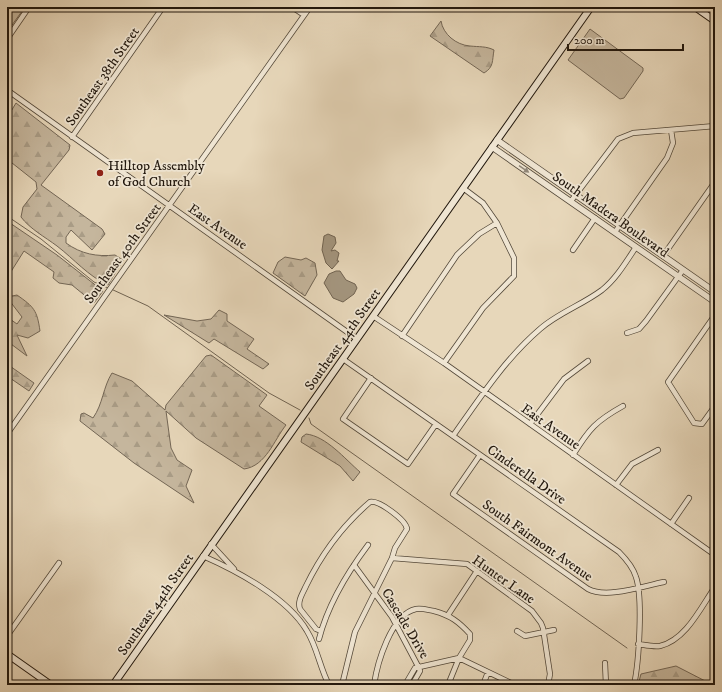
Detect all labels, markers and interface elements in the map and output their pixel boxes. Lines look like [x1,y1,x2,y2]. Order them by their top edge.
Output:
street label: Southeast 38th Street [62,23,144,130]
scale bar [568,26,683,52]
text: 200 m [574,33,604,48]
place label: Hilltop Assembly of God Church [108,157,205,191]
one-way arrow [519,165,529,173]
marker: Hilltop Assembly of God Church [95,168,105,178]
street label: South Madera Boulevard [549,168,672,262]
street label: Southeast 40th Street [80,199,166,307]
street label: East Avenue [184,200,251,254]
street label: Southeast 44th Street [301,285,385,394]
street label: East Avenue [517,400,584,454]
street label: Cinderella Drive [483,441,570,509]
street label: South Fairmont Avenue [479,496,596,586]
street label: Southeast 44th Street [114,550,198,659]
street label: Hunter Lane [468,551,539,608]
street label: Cascade Drive [377,585,433,662]

